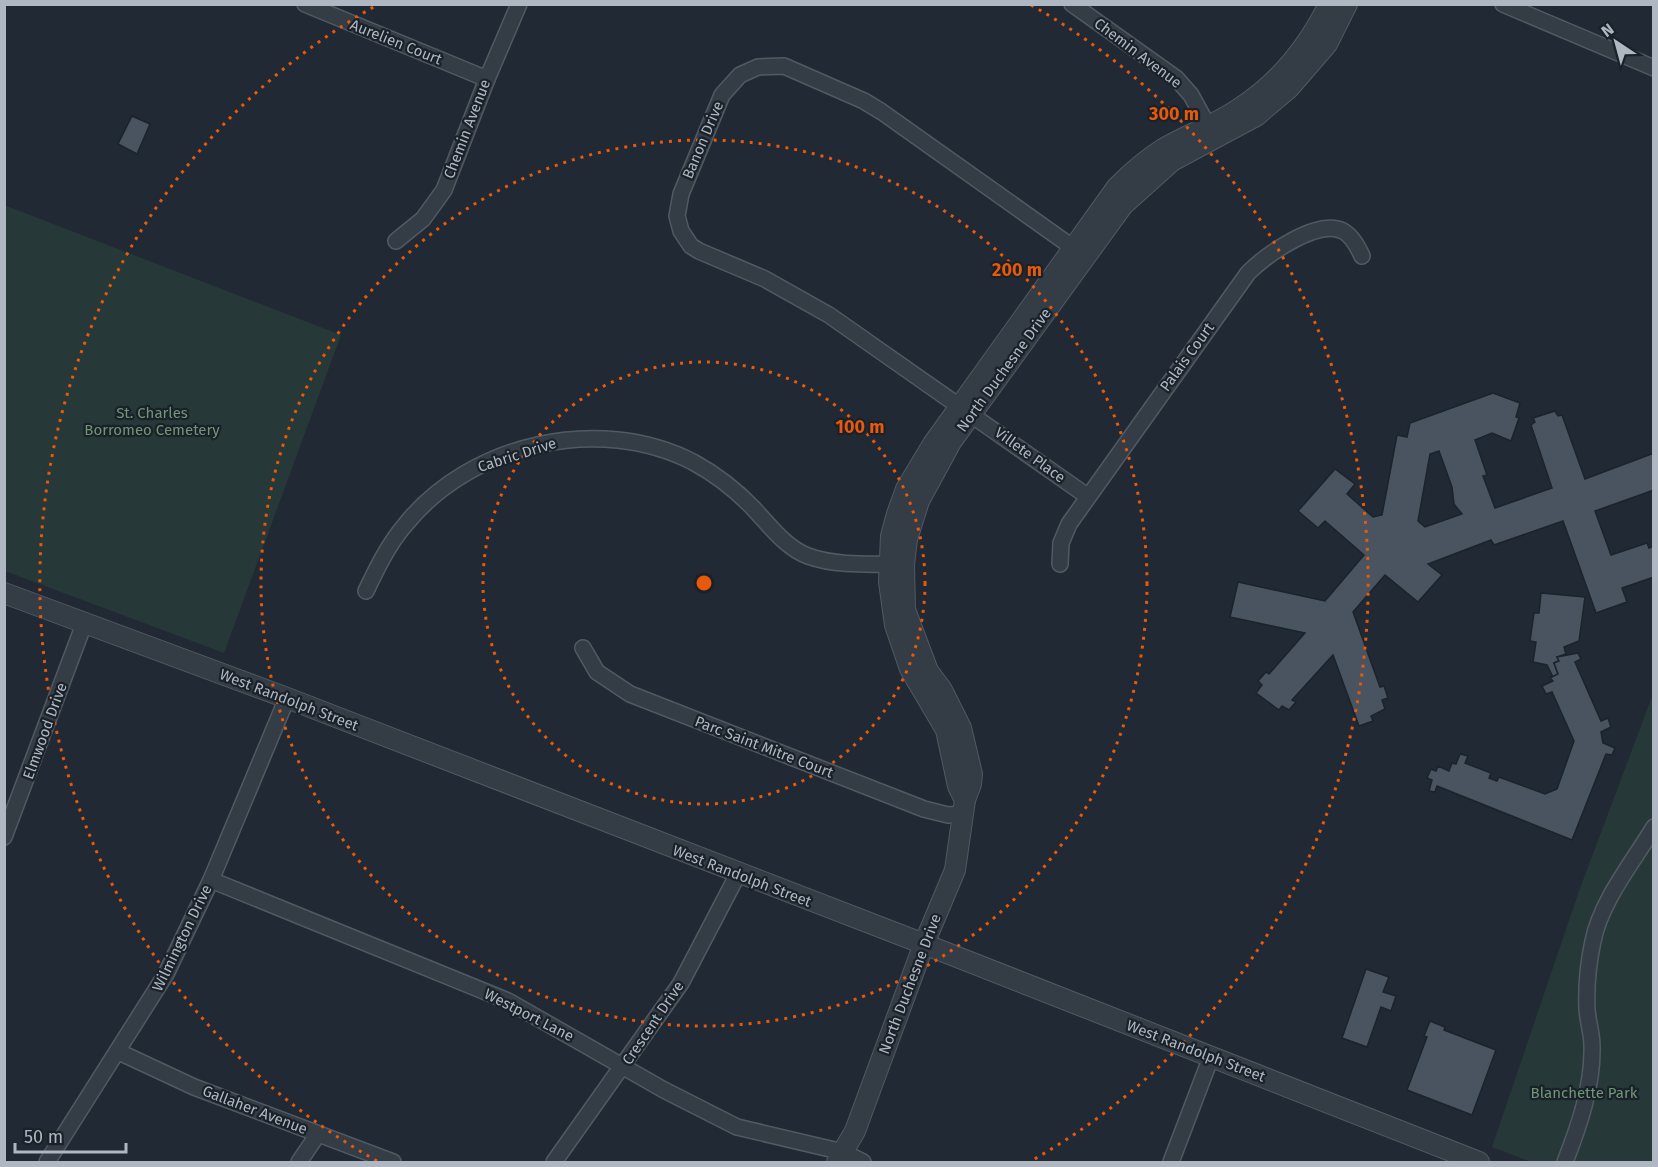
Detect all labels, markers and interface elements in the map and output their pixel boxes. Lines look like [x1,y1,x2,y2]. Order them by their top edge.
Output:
north arrow [1586,12,1646,72]
street label: Chemin Avenue [1091,14,1185,92]
street label: Aurelien Court [348,15,445,69]
text: N [1598,19,1617,41]
street label: Chemin Avenue [440,77,494,181]
street label: Banon Drive [679,98,727,182]
text: 300 m [1148,103,1199,125]
text: 200 m [992,259,1042,281]
street label: North Duchesne Drive [953,305,1055,435]
street label: Palais Court [1156,319,1218,395]
park label: St. Charles Borromeo Cemetery [84,404,220,439]
text: 100 m [836,416,884,438]
street label: Villete Place [991,423,1069,487]
street label: Cabric Drive [475,434,559,476]
centre of rings [694,573,714,593]
street label: West Randolph Street [217,665,361,735]
street label: Elmwood Drive [19,680,71,782]
street label: Parc Saint Mitre Court [692,712,836,782]
street label: West Randolph Street [670,841,814,911]
street label: Wilmington Drive [148,882,216,994]
street label: North Duchesne Drive [875,911,945,1057]
street label: Crescent Drive [618,978,688,1068]
street label: Westport Lane [481,985,577,1045]
street label: West Randolph Street [1124,1016,1268,1086]
street label: Gallaher Avenue [200,1082,310,1138]
park label: Blanchette Park [1531,1084,1638,1102]
scale bar [15,1116,126,1154]
text: 50 m [24,1126,63,1148]

